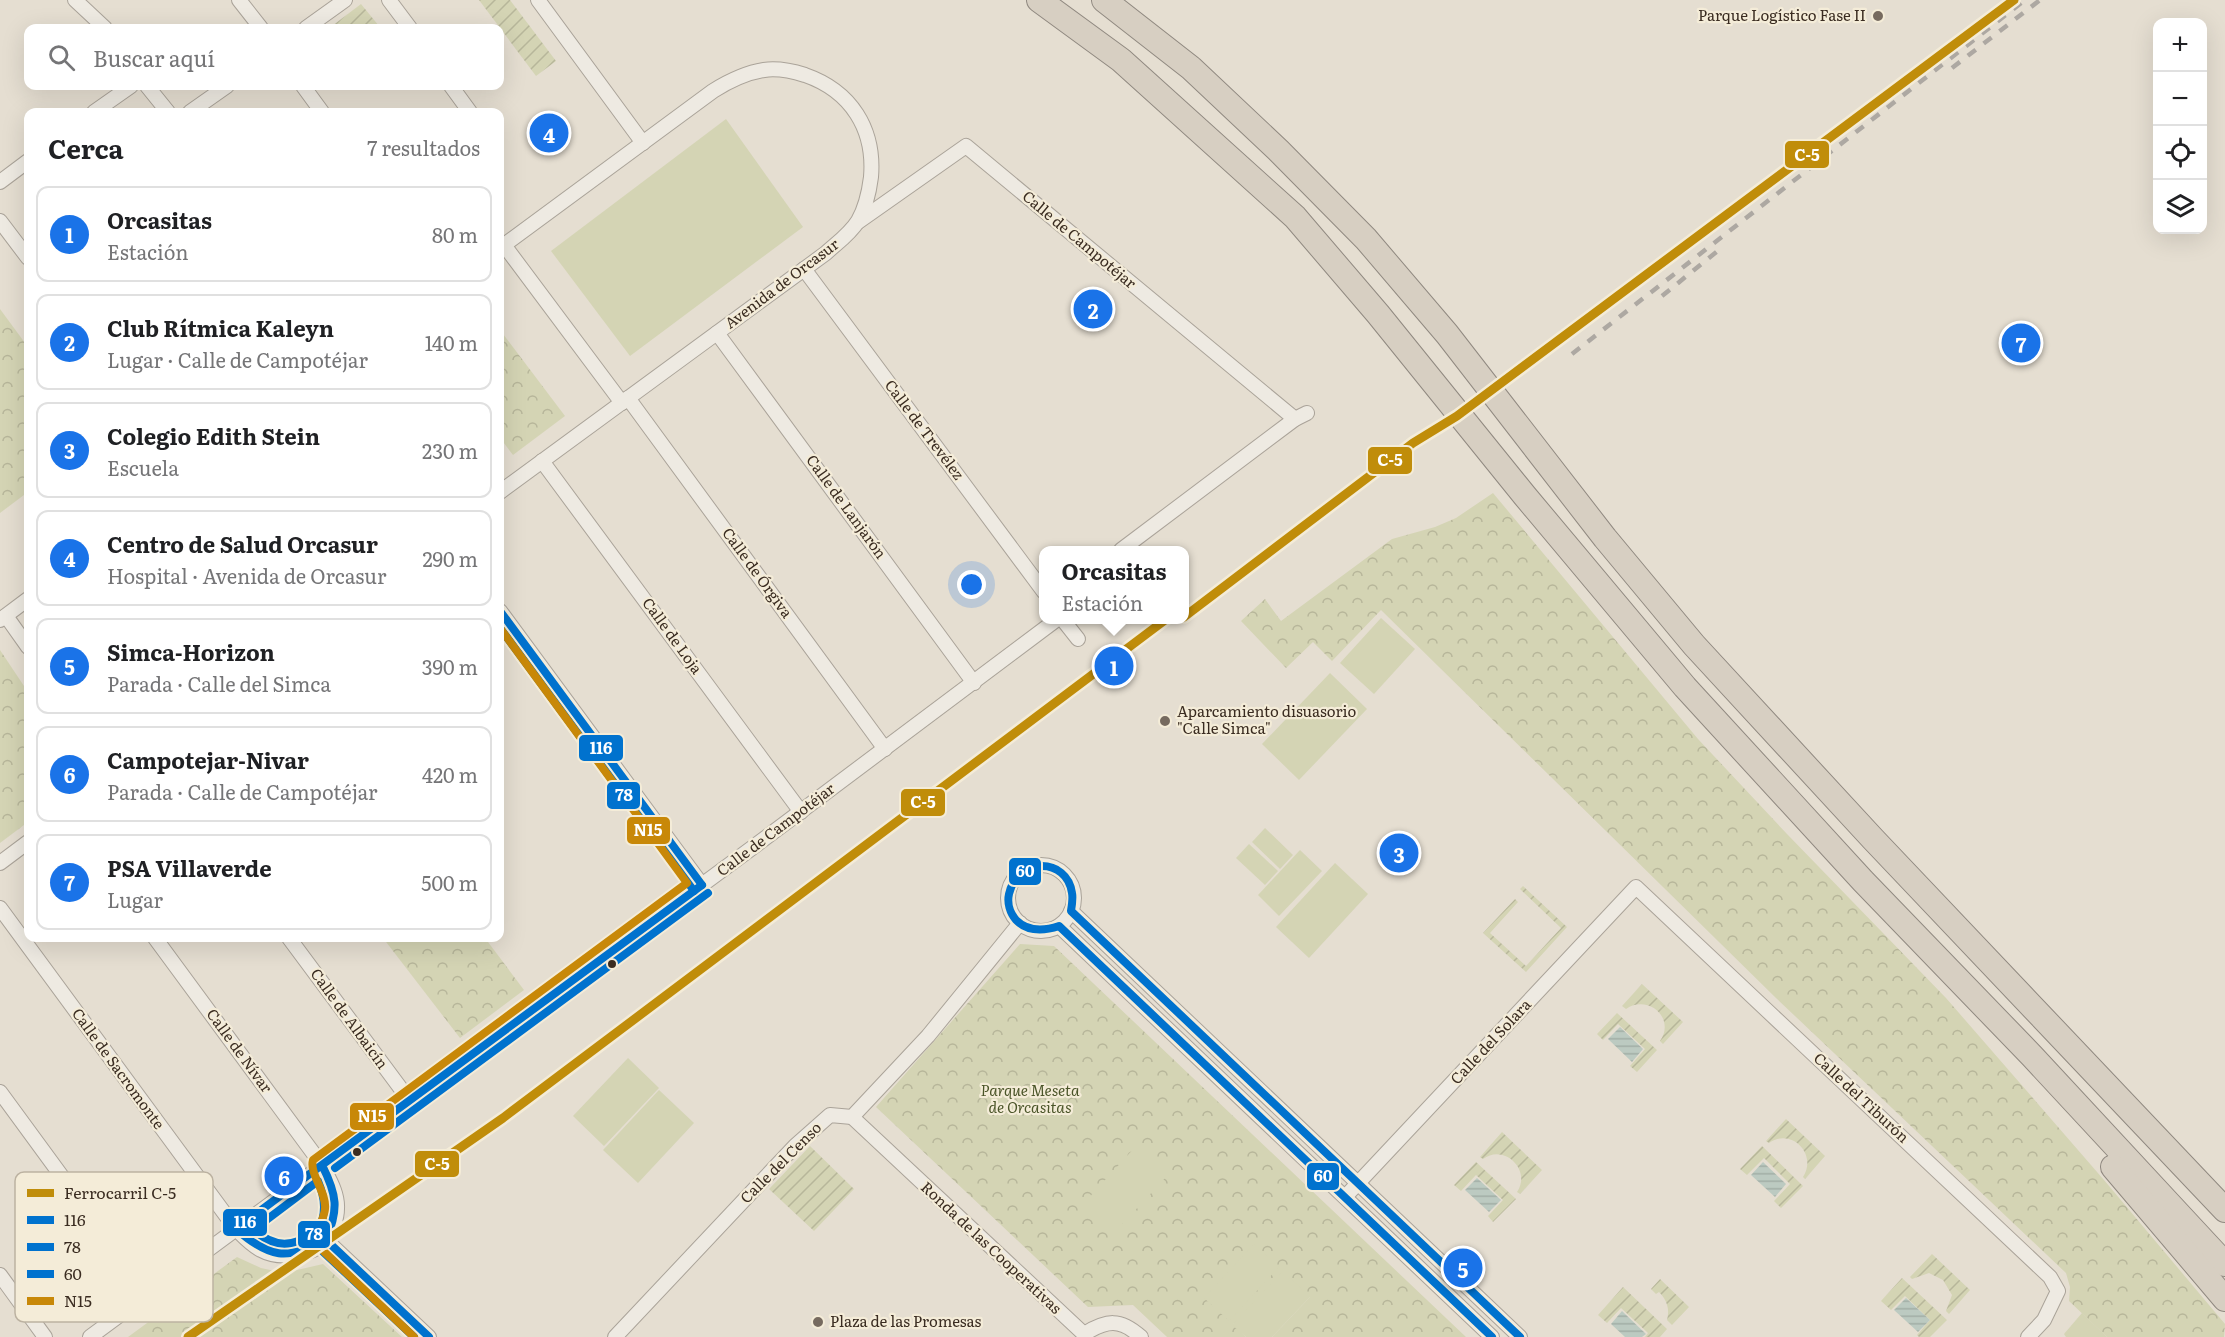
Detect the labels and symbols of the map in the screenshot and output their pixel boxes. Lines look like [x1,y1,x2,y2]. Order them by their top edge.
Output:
place label: Parque Logístico Fase II [1698,3,1866,26]
marker: Parque Logístico Fase II [1871,9,1885,23]
pin: 4 [530,110,568,156]
line badge: C-5 [1784,140,1830,169]
text: C-5 [1794,142,1820,166]
street label: Calle de Campotéjar [1018,184,1142,293]
street label: Avenida de Orcasur [719,232,843,333]
pin: 2 [1074,286,1112,332]
pin: 7 [2002,320,2040,366]
street label: Calle de Trevélez [880,374,971,484]
line badge: C-5 [1367,446,1413,475]
text: C-5 [1377,447,1403,471]
street label: Calle de Lanjarón [801,449,893,563]
street label: Calle de Órgiva [717,522,800,623]
your location [957,570,986,599]
street label: Calle de Loja [638,592,709,679]
pin: 1 [1094,644,1134,688]
place label: Aparcamiento disuasorio "Calle Simca" [1177,699,1357,739]
marker: Aparcamiento disuasorio "Calle Simca" [1158,714,1172,728]
line badge: 116 [578,734,624,762]
text: 116 [590,735,612,759]
street label: Calle de Campotéjar [711,777,839,881]
line badge: 78 [606,781,641,810]
text: 78 [615,782,634,806]
line badge: C-5 [900,788,946,817]
text: C-5 [910,789,936,813]
line badge: N15 [626,816,671,845]
text: N15 [634,817,663,841]
pin: 3 [1380,830,1418,876]
line badge: 60 [1008,857,1042,886]
text: 60 [1015,858,1035,882]
unlabelled marker [606,958,618,970]
street label: Calle de Albaicín [306,963,395,1073]
street label: Calle del Solara [1444,992,1536,1089]
street label: Calle de Sacromonte [67,1003,171,1134]
street label: Calle de Nívar [202,1003,279,1097]
street label: Calle del Tiburón [1809,1046,1915,1147]
park label: Parque Meseta de Orcasitas [980,1078,1080,1118]
line badge: N15 [349,1102,395,1131]
text: N15 [358,1103,387,1127]
street label: Calle del Censo [734,1116,826,1208]
unlabelled marker [351,1146,363,1158]
line badge: C-5 [414,1150,460,1178]
text: C-5 [424,1151,450,1175]
pin: 6 [264,1154,304,1198]
line badge: 60 [1306,1162,1340,1191]
text: 60 [1313,1163,1333,1187]
legend [15,1172,213,1322]
street label: Ronda de las Cooperativas [916,1175,1068,1319]
text: Ferrocarril C-5 [64,1180,176,1204]
text: 116 [64,1207,86,1231]
line badge: 116 [222,1208,268,1237]
text: 116 [234,1209,256,1233]
line badge: 78 [297,1220,331,1249]
text: 78 [305,1221,324,1245]
text: 78 [64,1234,81,1258]
pin: 5 [1444,1246,1482,1290]
text: 60 [64,1261,82,1285]
text: N15 [64,1288,92,1312]
place label: Plaza de las Promesas [830,1309,981,1332]
marker: Plaza de las Promesas [811,1315,825,1329]

